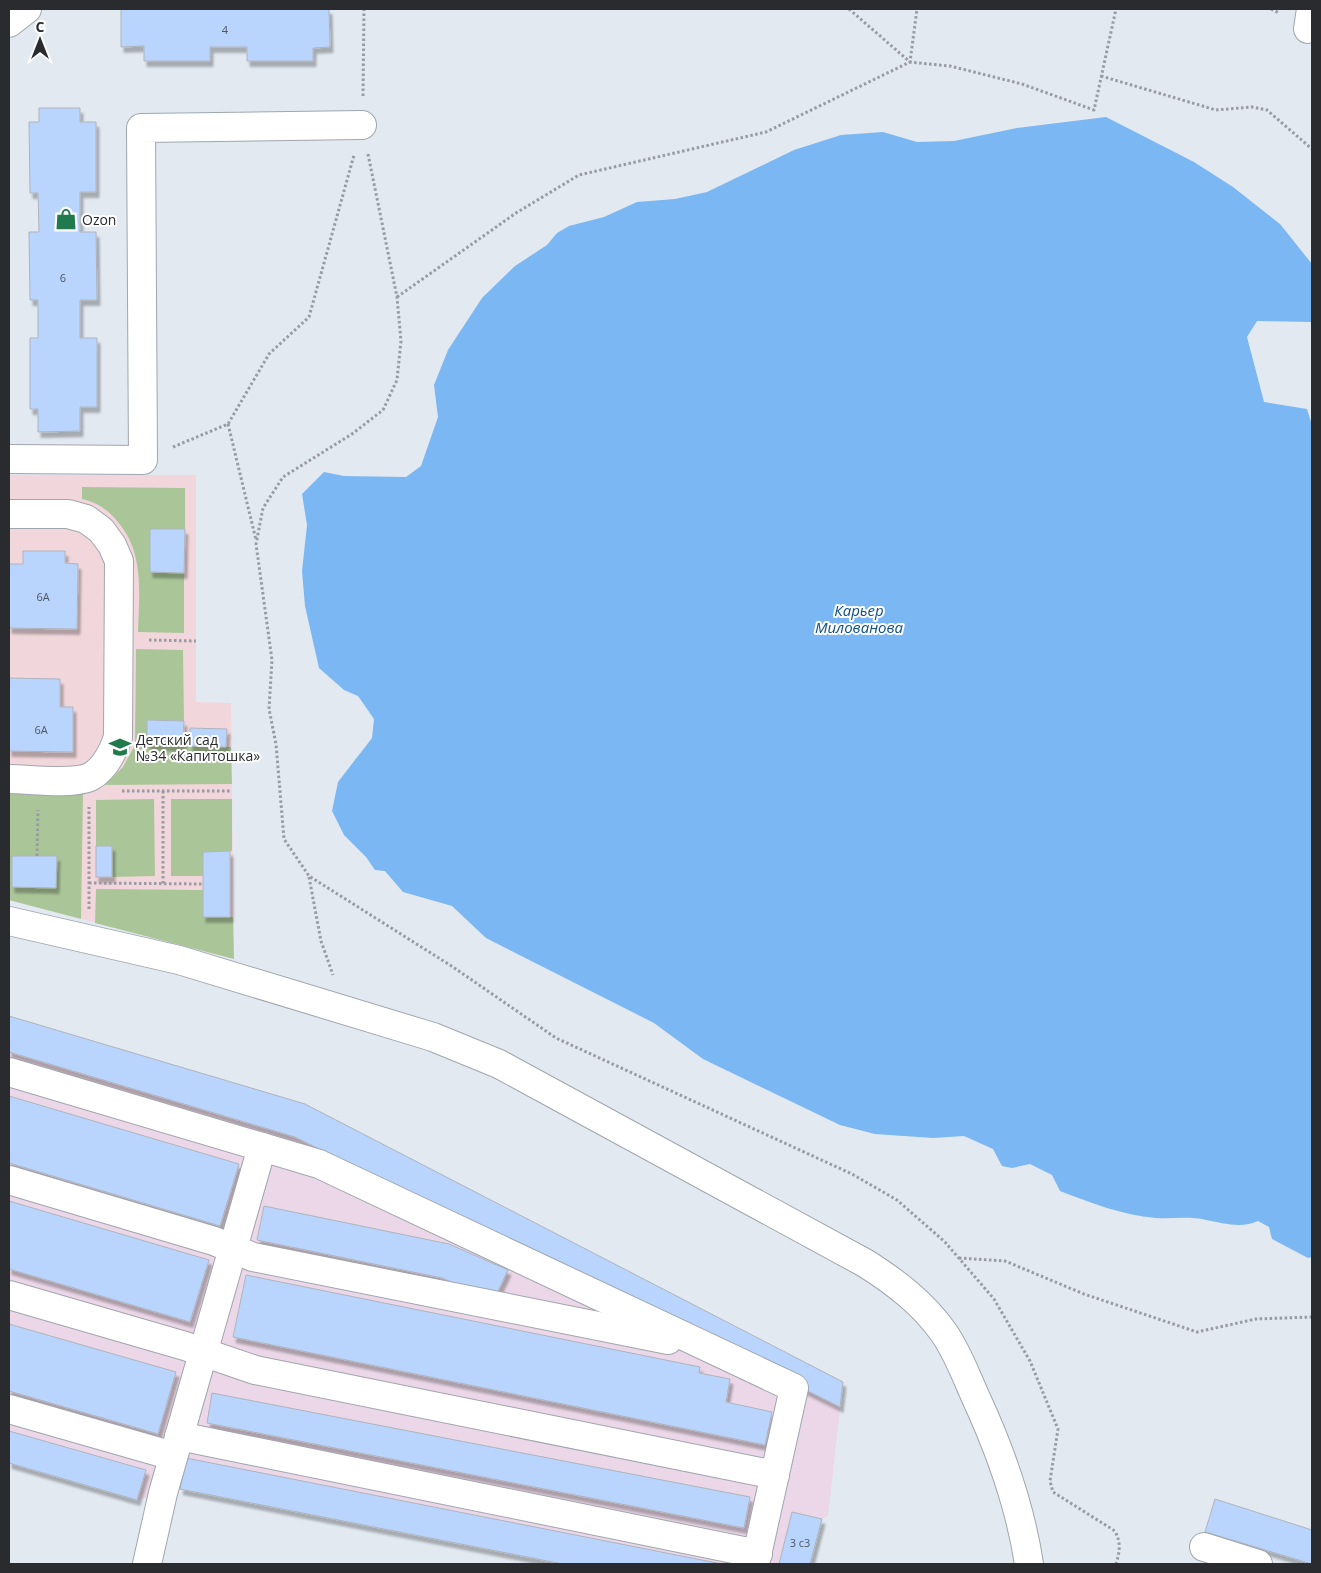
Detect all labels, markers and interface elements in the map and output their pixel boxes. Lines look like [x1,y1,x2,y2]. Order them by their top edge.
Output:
north arrow [15,15,65,65]
text: С [36,17,45,36]
house number: 4 [222,22,229,37]
shop icon: Ozon [53,206,79,232]
place label: Ozon [82,210,116,229]
house number: 6 [60,270,66,285]
house number: 6А [36,589,50,604]
water label: Карьер Милованова [815,600,904,637]
house number: 6А [34,722,48,737]
place label: Детский сад №34 «Капитошка» [136,730,260,765]
school or university icon: Детский сад №34 «Капитошка» [107,734,133,760]
house number: 3 с3 [790,1535,810,1550]

